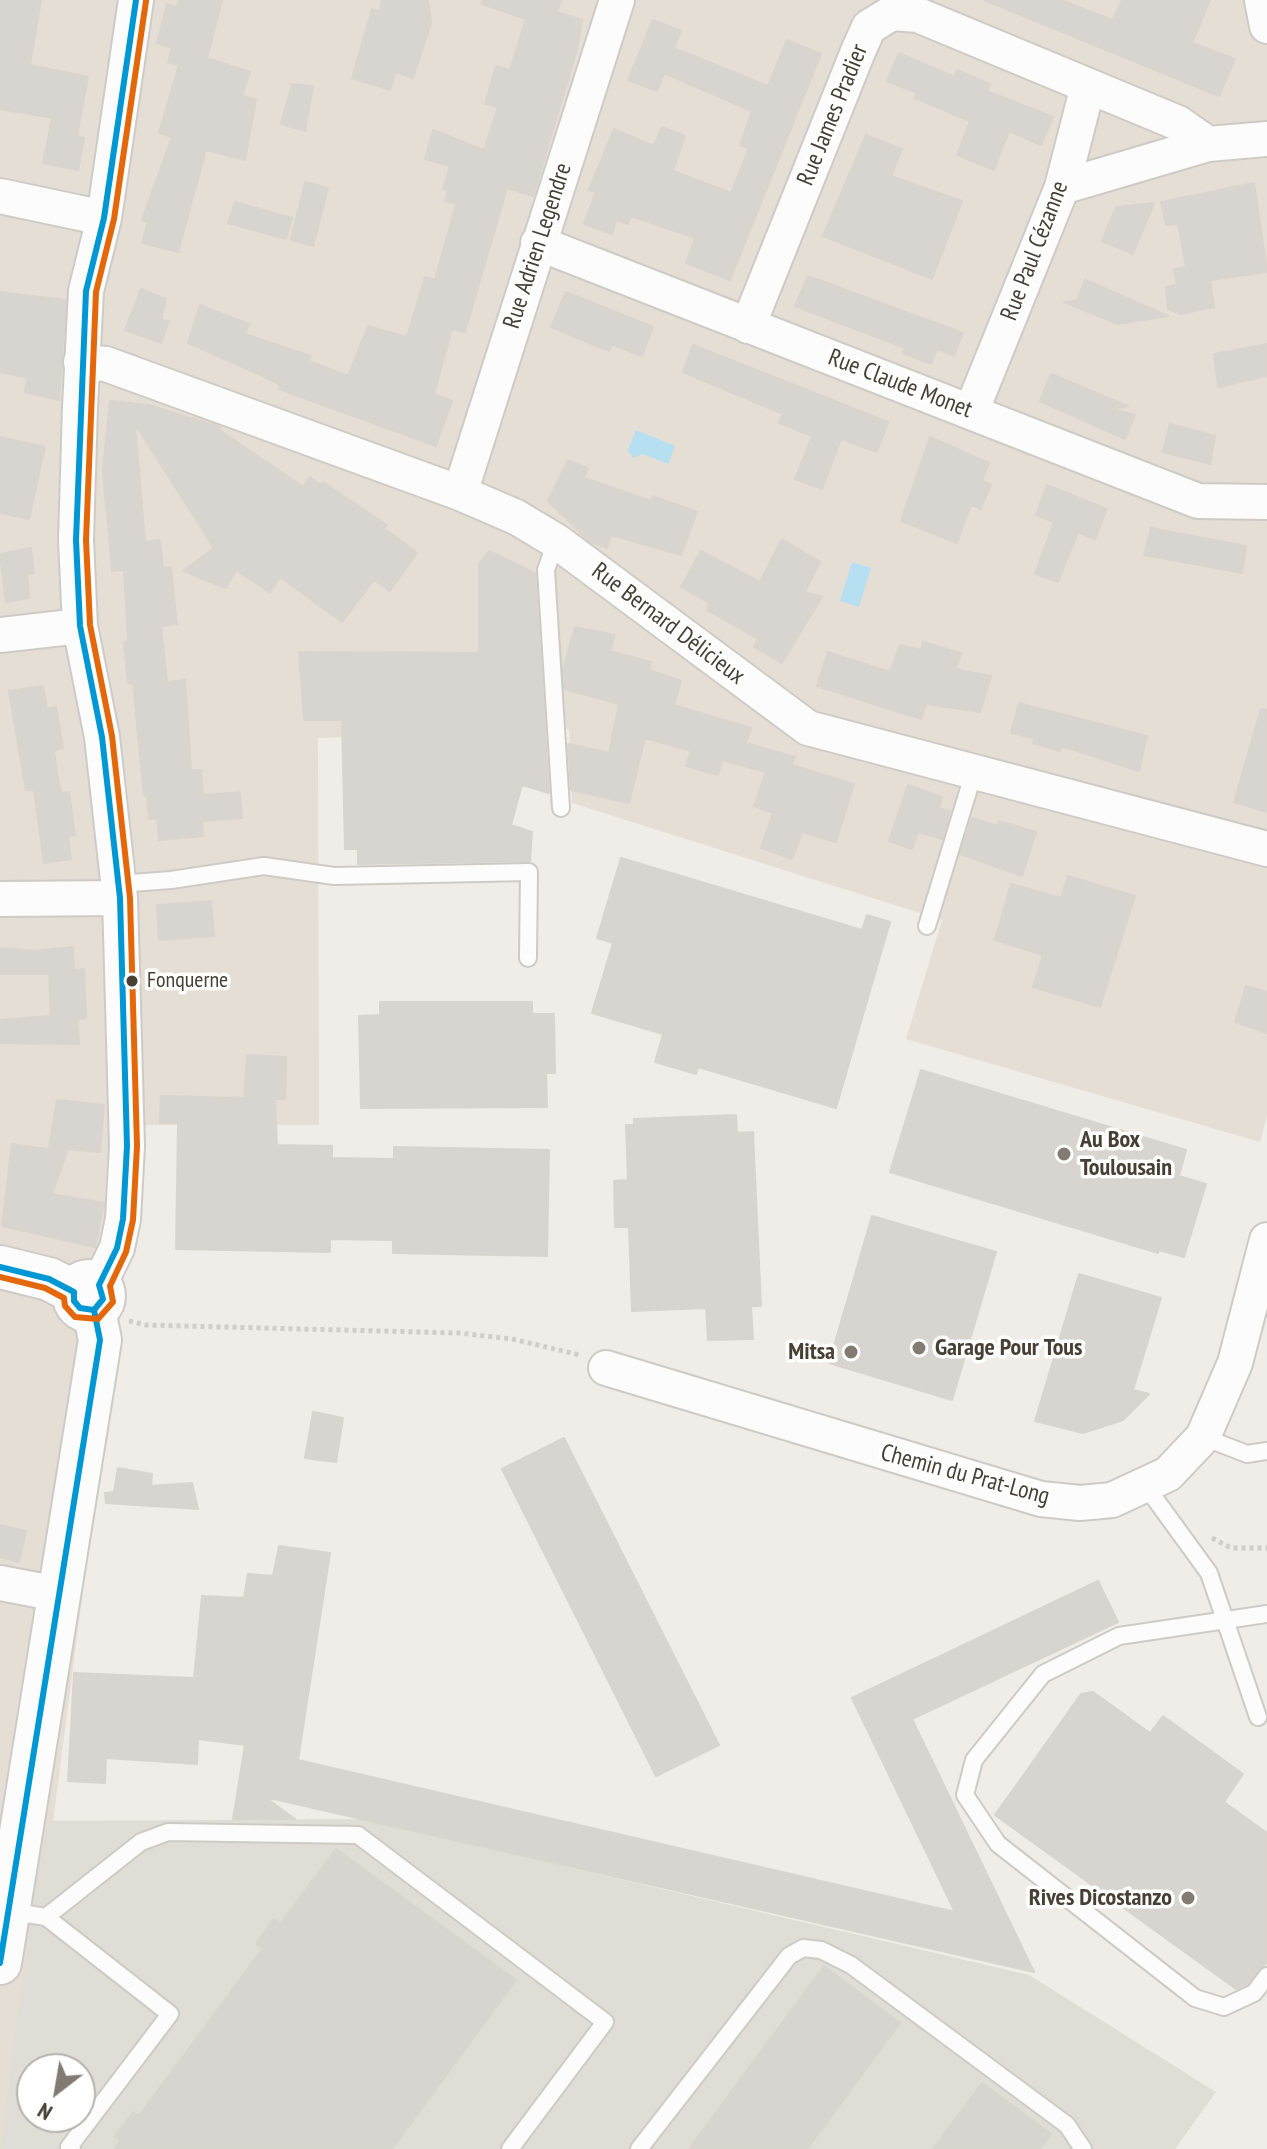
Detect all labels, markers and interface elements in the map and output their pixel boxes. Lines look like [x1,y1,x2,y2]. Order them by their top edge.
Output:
street label: Rue James Pradier [792,40,874,190]
street label: Rue Adrien Legendre [498,160,578,332]
street label: Rue Paul Cézanne [995,177,1075,325]
street label: Rue Claude Monet [824,343,976,425]
street label: Rue Bernard Délicieux [586,557,750,691]
place label: Fonquerne [147,968,228,994]
marker: Fonquerne [124,973,140,989]
place label: Au Box Toulousain [1080,1126,1172,1182]
marker: Au Box Toulousain [1055,1145,1073,1163]
place label: Garage Pour Tous [935,1334,1082,1362]
place label: Mitsa [788,1338,835,1366]
marker: Garage Pour Tous [910,1339,928,1357]
marker: Mitsa [842,1343,860,1361]
street label: Chemin du Prat-Long [878,1439,1052,1511]
place label: Rives Dicostanzo [1029,1884,1172,1912]
marker: Rives Dicostanzo [1179,1889,1197,1907]
north arrow [16,2053,96,2133]
text: N [32,2097,57,2127]

